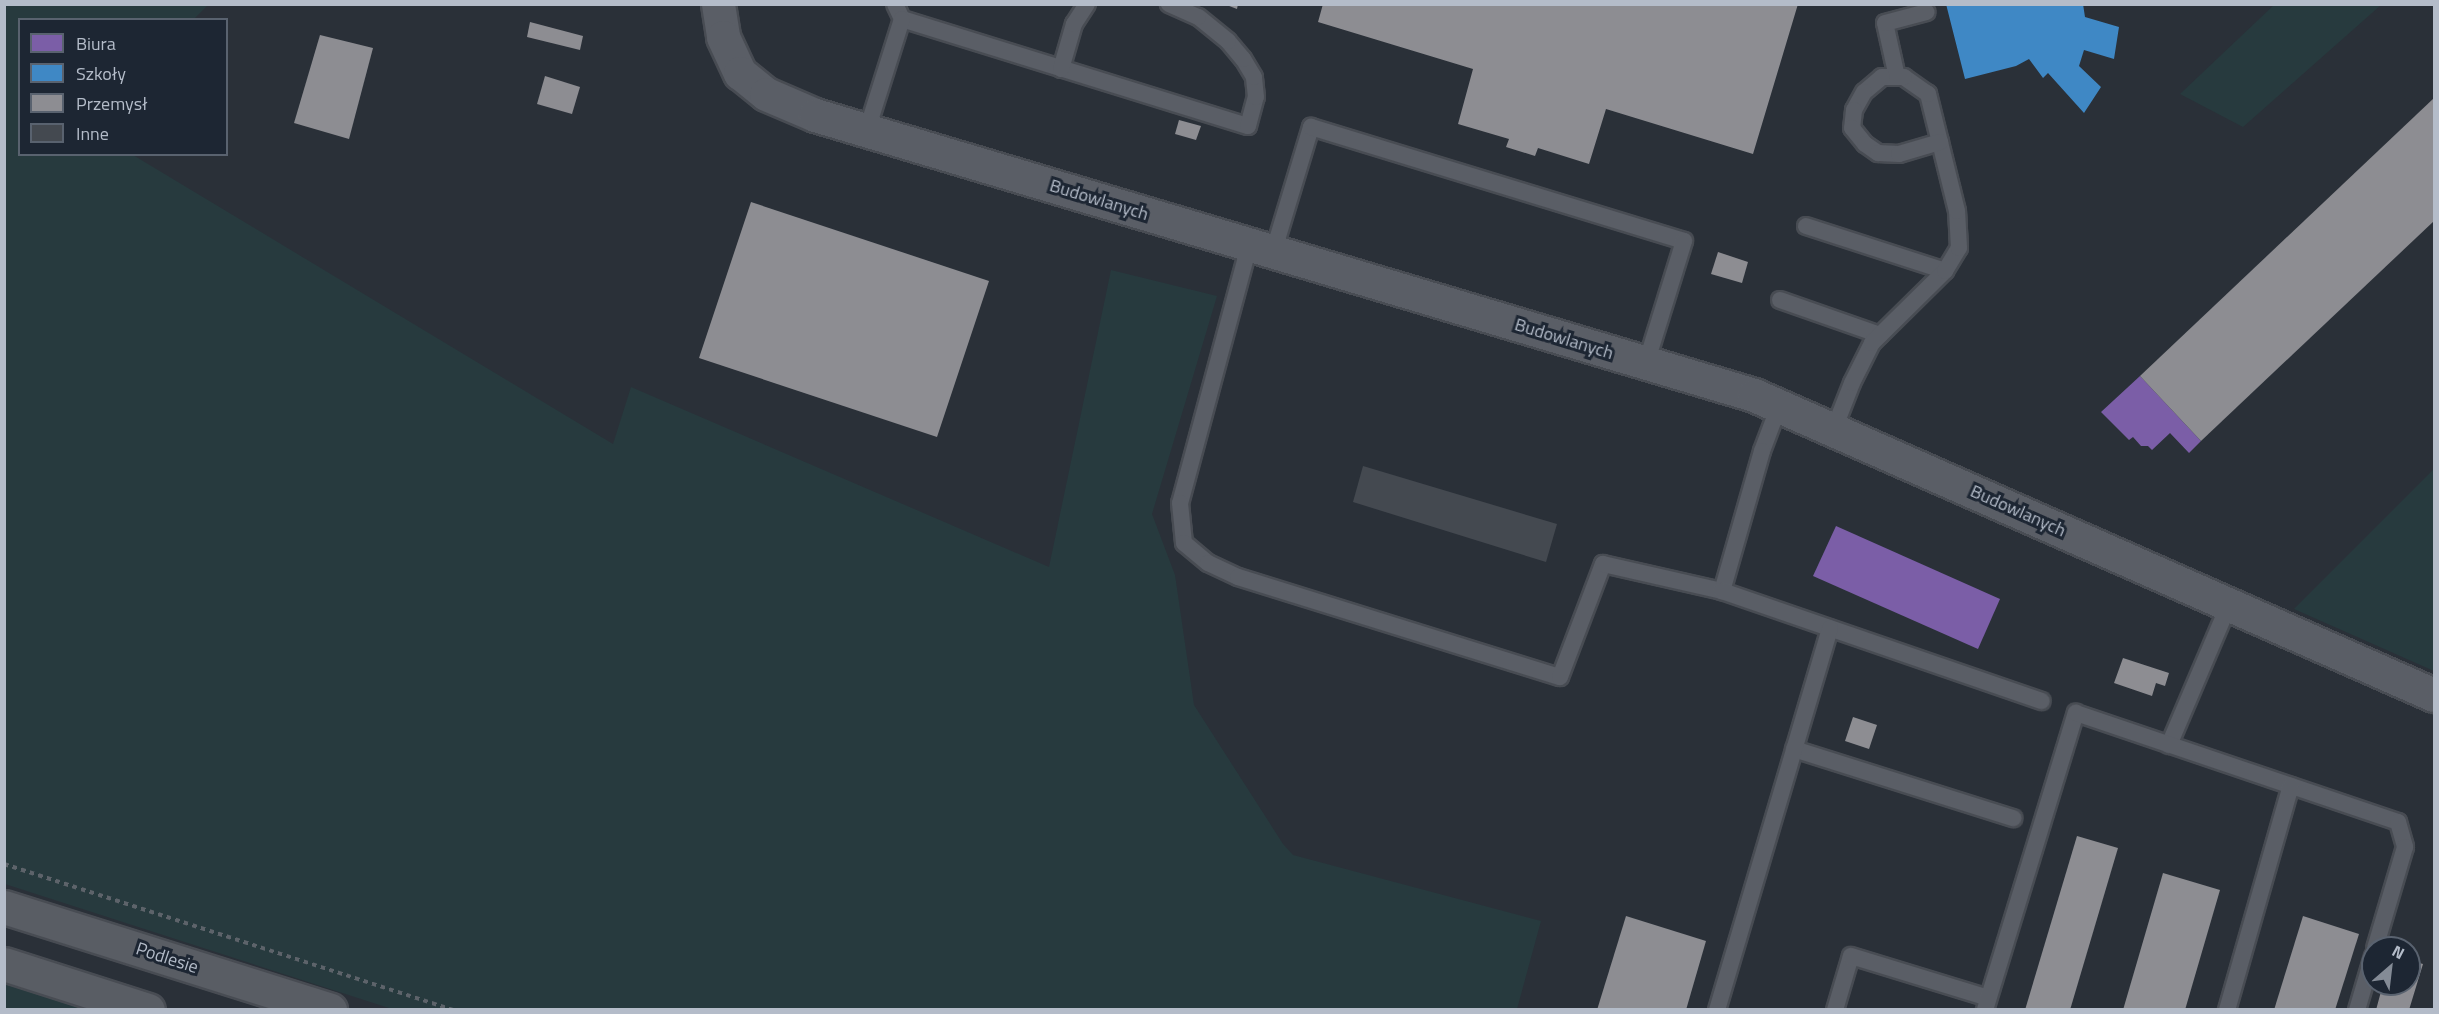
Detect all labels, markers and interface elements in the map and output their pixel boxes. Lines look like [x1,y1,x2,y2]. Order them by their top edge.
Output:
legend [18,18,228,156]
text: Biura [76,30,116,57]
text: Szkoły [76,60,126,87]
text: Przemysł [76,90,148,117]
text: Inne [76,120,109,147]
street label: Budowlanych [1047,175,1151,225]
street label: Budowlanych [1512,314,1616,364]
street label: Budowlanych [1967,480,2069,542]
north arrow [2361,936,2421,996]
street label: Podlesie [133,938,201,978]
text: N [2388,939,2409,965]

